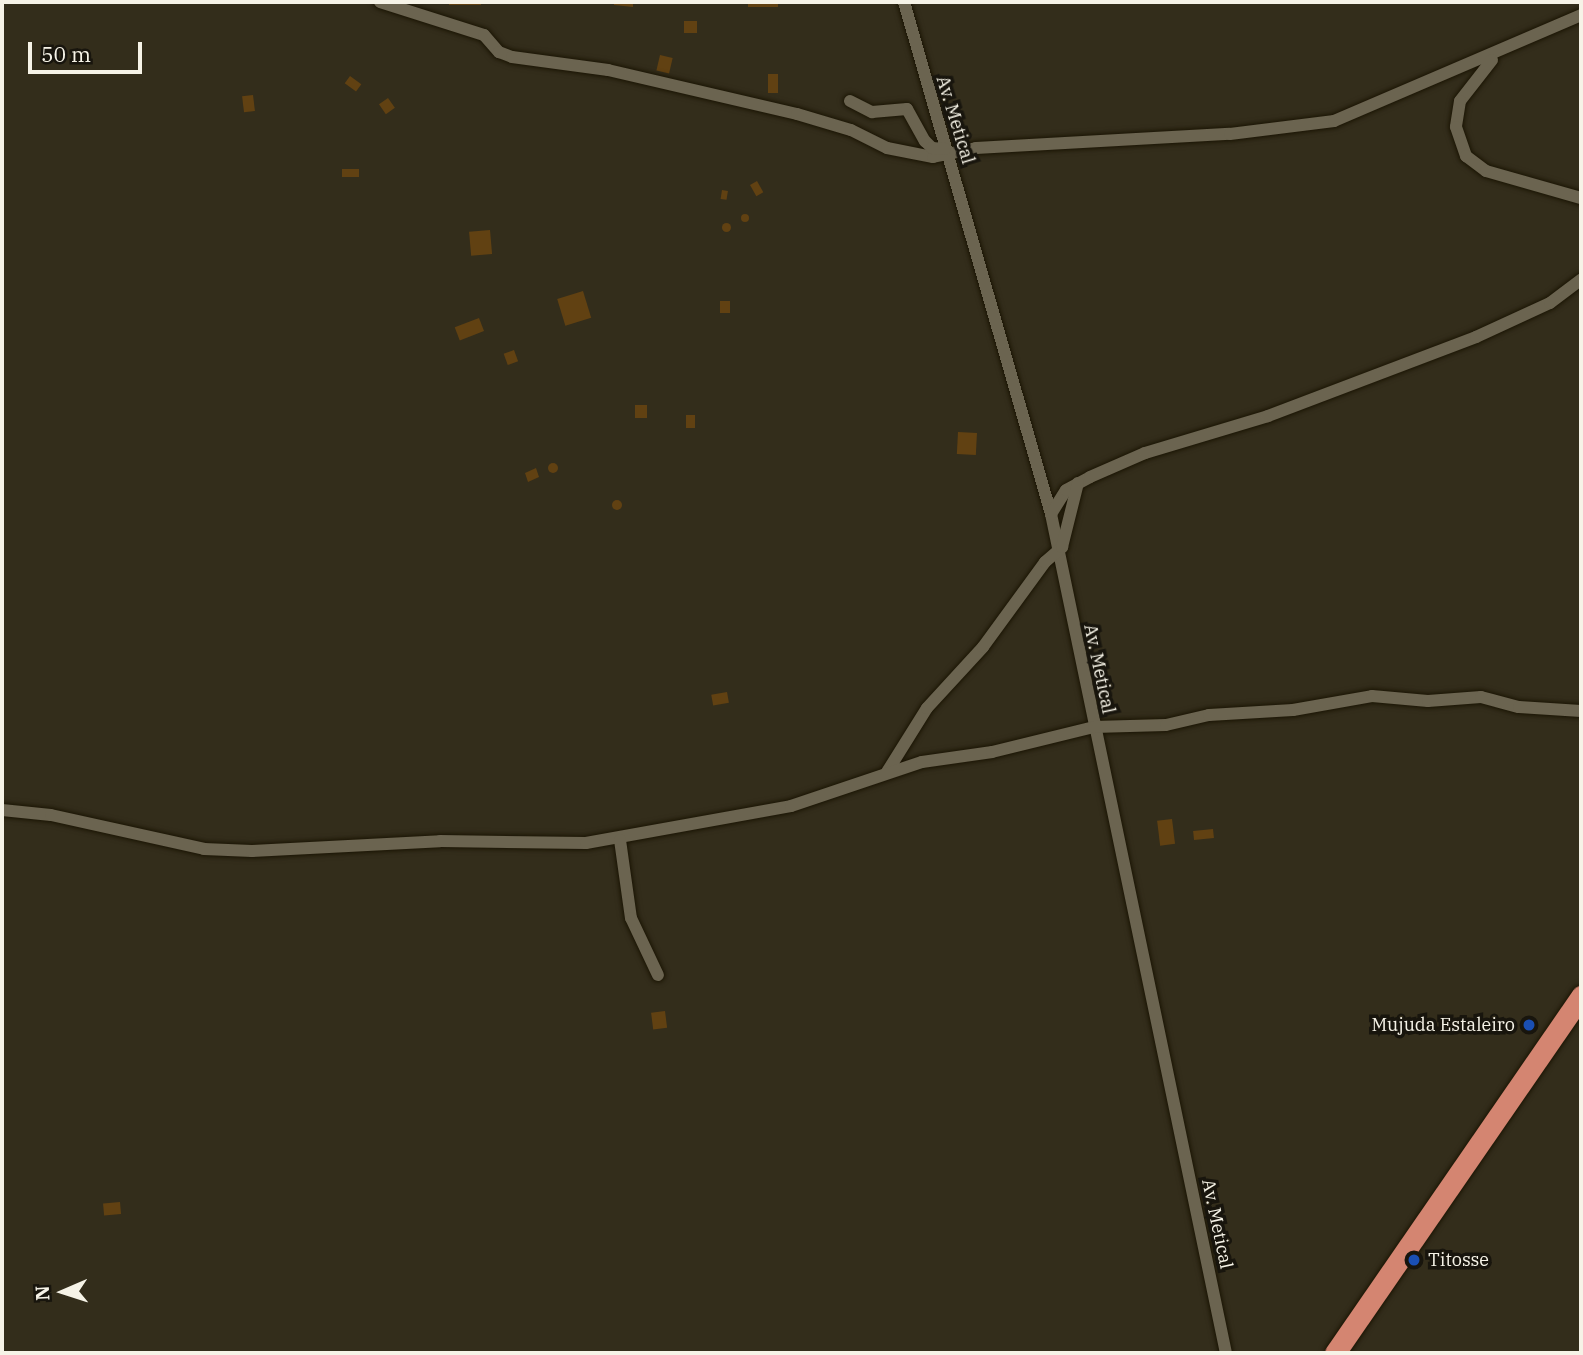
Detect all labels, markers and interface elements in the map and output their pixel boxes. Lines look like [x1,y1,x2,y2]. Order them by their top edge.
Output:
scale bar [32,28,145,72]
text: 50 m [41,40,91,68]
street label: Av. Metical [931,73,979,167]
street label: Av. Metical [1079,622,1119,716]
place label: Mujuda Estaleiro [1371,1014,1515,1036]
marker: Mujuda Estaleiro [1521,1017,1537,1033]
street label: Av. Metical [1197,1177,1237,1271]
place label: Titosse [1428,1249,1489,1271]
marker: Titosse [1406,1252,1422,1268]
north arrow [28,1257,98,1327]
text: N [30,1285,54,1301]

